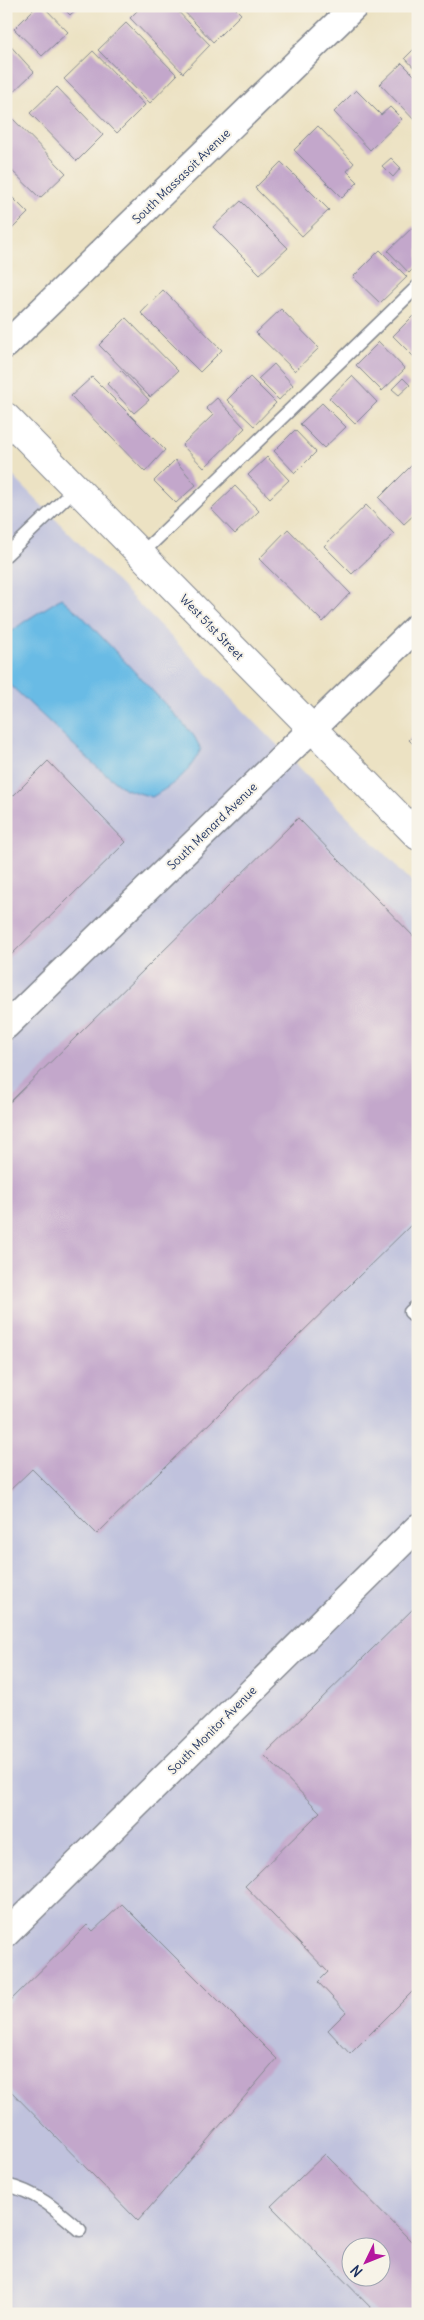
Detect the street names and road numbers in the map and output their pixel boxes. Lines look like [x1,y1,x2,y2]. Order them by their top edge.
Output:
street label: South Massasoit Avenue [129,125,233,227]
street label: West 51st Street [177,591,247,663]
street label: South Menard Avenue [164,779,260,873]
street label: South Monitor Avenue [165,1683,259,1777]

